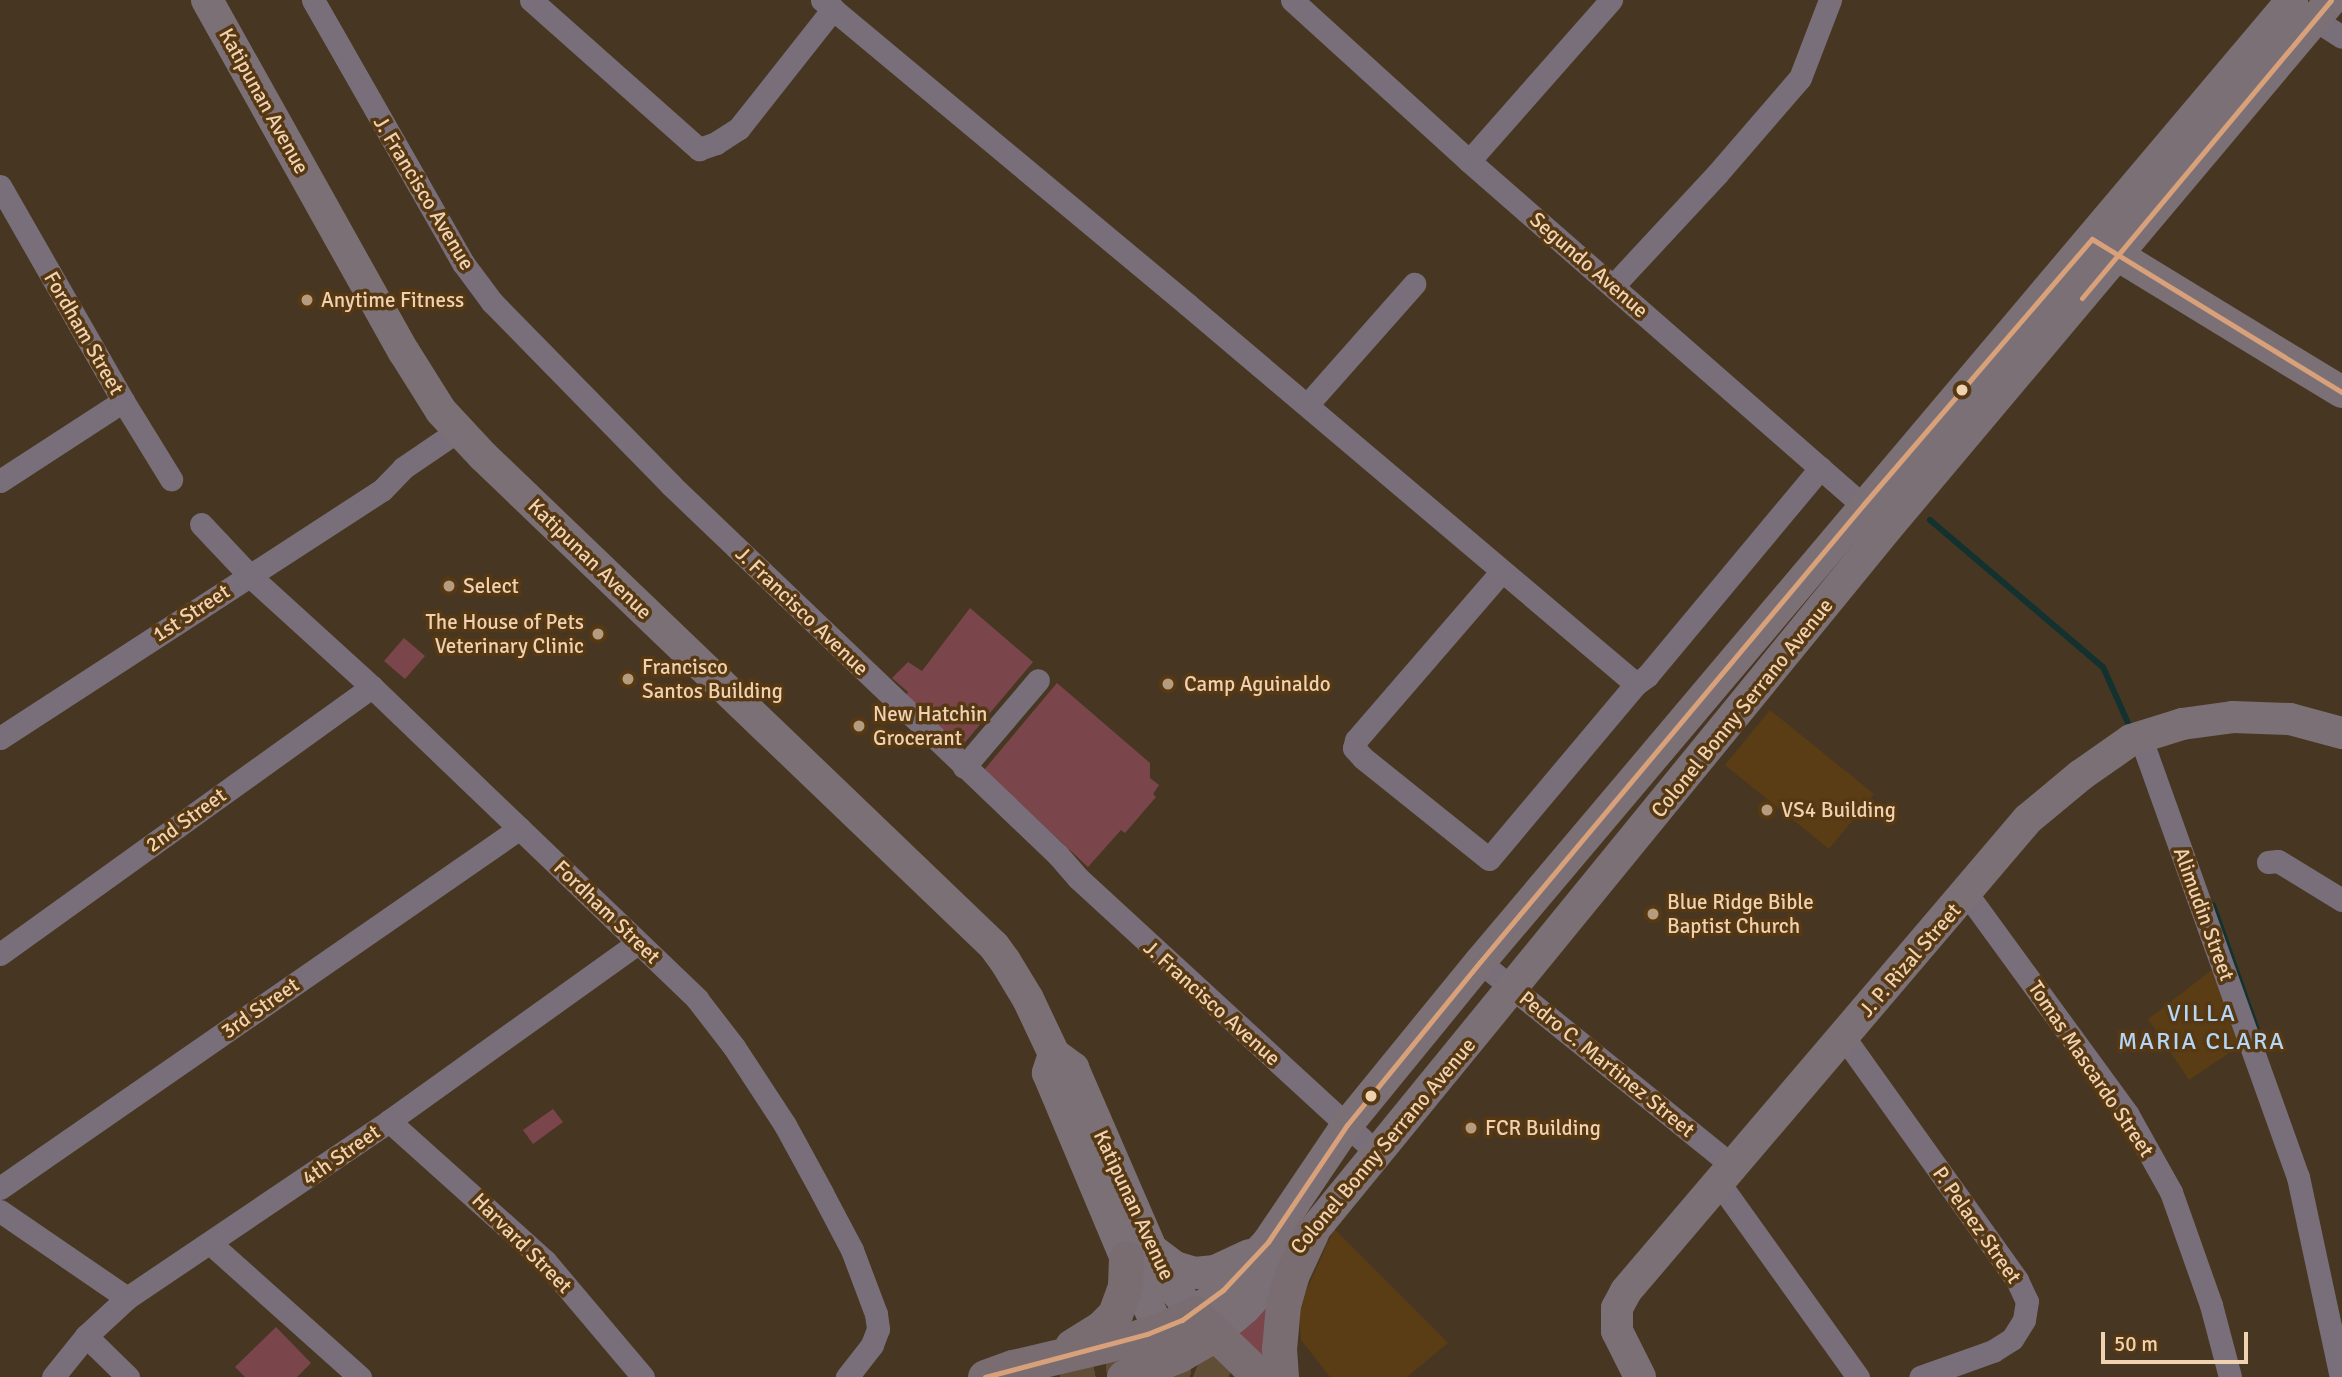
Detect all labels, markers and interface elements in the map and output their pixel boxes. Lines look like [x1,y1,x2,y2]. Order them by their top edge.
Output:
street label: Katipunan Avenue [214,24,314,178]
street label: J. Francisco Avenue [368,111,480,275]
street label: Segundo Avenue [1525,207,1653,323]
street label: Fordham Street [39,267,129,399]
place label: Anytime Fitness [321,287,464,313]
marker: Anytime Fitness [299,292,315,308]
unlabelled marker [1955,383,1969,397]
street label: Katipunan Avenue [523,493,657,625]
street label: J. Francisco Avenue [730,541,874,681]
place label: Select [463,573,519,599]
marker: Select [441,578,457,594]
street label: 1st Street [148,579,234,647]
street label: Colonel Bonny Serrano Avenue [1646,593,1838,823]
place label: The House of Pets Veterinary Clinic [425,609,584,659]
marker: The House of Pets Veterinary Clinic [590,626,606,642]
place label: Francisco Santos Building [642,654,783,704]
marker: Francisco Santos Building [620,671,636,687]
place label: Camp Aguinaldo [1184,671,1331,697]
marker: Camp Aguinaldo [1158,674,1178,694]
place label: New Hatchin Grocerant [873,701,988,751]
marker: New Hatchin Grocerant [851,718,867,734]
street label: 2nd Street [141,782,231,858]
place label: VS4 Building [1781,797,1896,823]
marker: VS4 Building [1759,802,1775,818]
street label: Alimudin Street [2168,844,2240,984]
street label: Fordham Street [549,855,665,969]
place label: Blue Ridge Bible Baptist Church [1667,889,1814,939]
street label: J. P. Rizal Street [1854,898,1966,1022]
marker: Blue Ridge Bible Baptist Church [1645,906,1661,922]
street label: J. Francisco Avenue [1138,935,1286,1071]
street label: 3rd Street [216,972,304,1044]
street label: Tomas Mascardo Street [2023,976,2159,1162]
street label: Pedro C. Martinez Street [1514,986,1700,1142]
district label: VILLA MARIA CLARA [2119,1000,2285,1056]
street label: Colonel Bonny Serrano Avenue [1285,1033,1481,1259]
unlabelled marker [1364,1089,1378,1103]
place label: FCR Building [1485,1115,1601,1141]
street label: 4th Street [297,1119,385,1191]
marker: FCR Building [1463,1120,1479,1136]
street label: Katipunan Avenue [1088,1126,1180,1284]
street label: P. Pelaez Street [1927,1162,2027,1288]
street label: Harvard Street [467,1188,577,1298]
scale bar [2104,1318,2251,1362]
text: 50 m [2114,1331,2158,1357]

